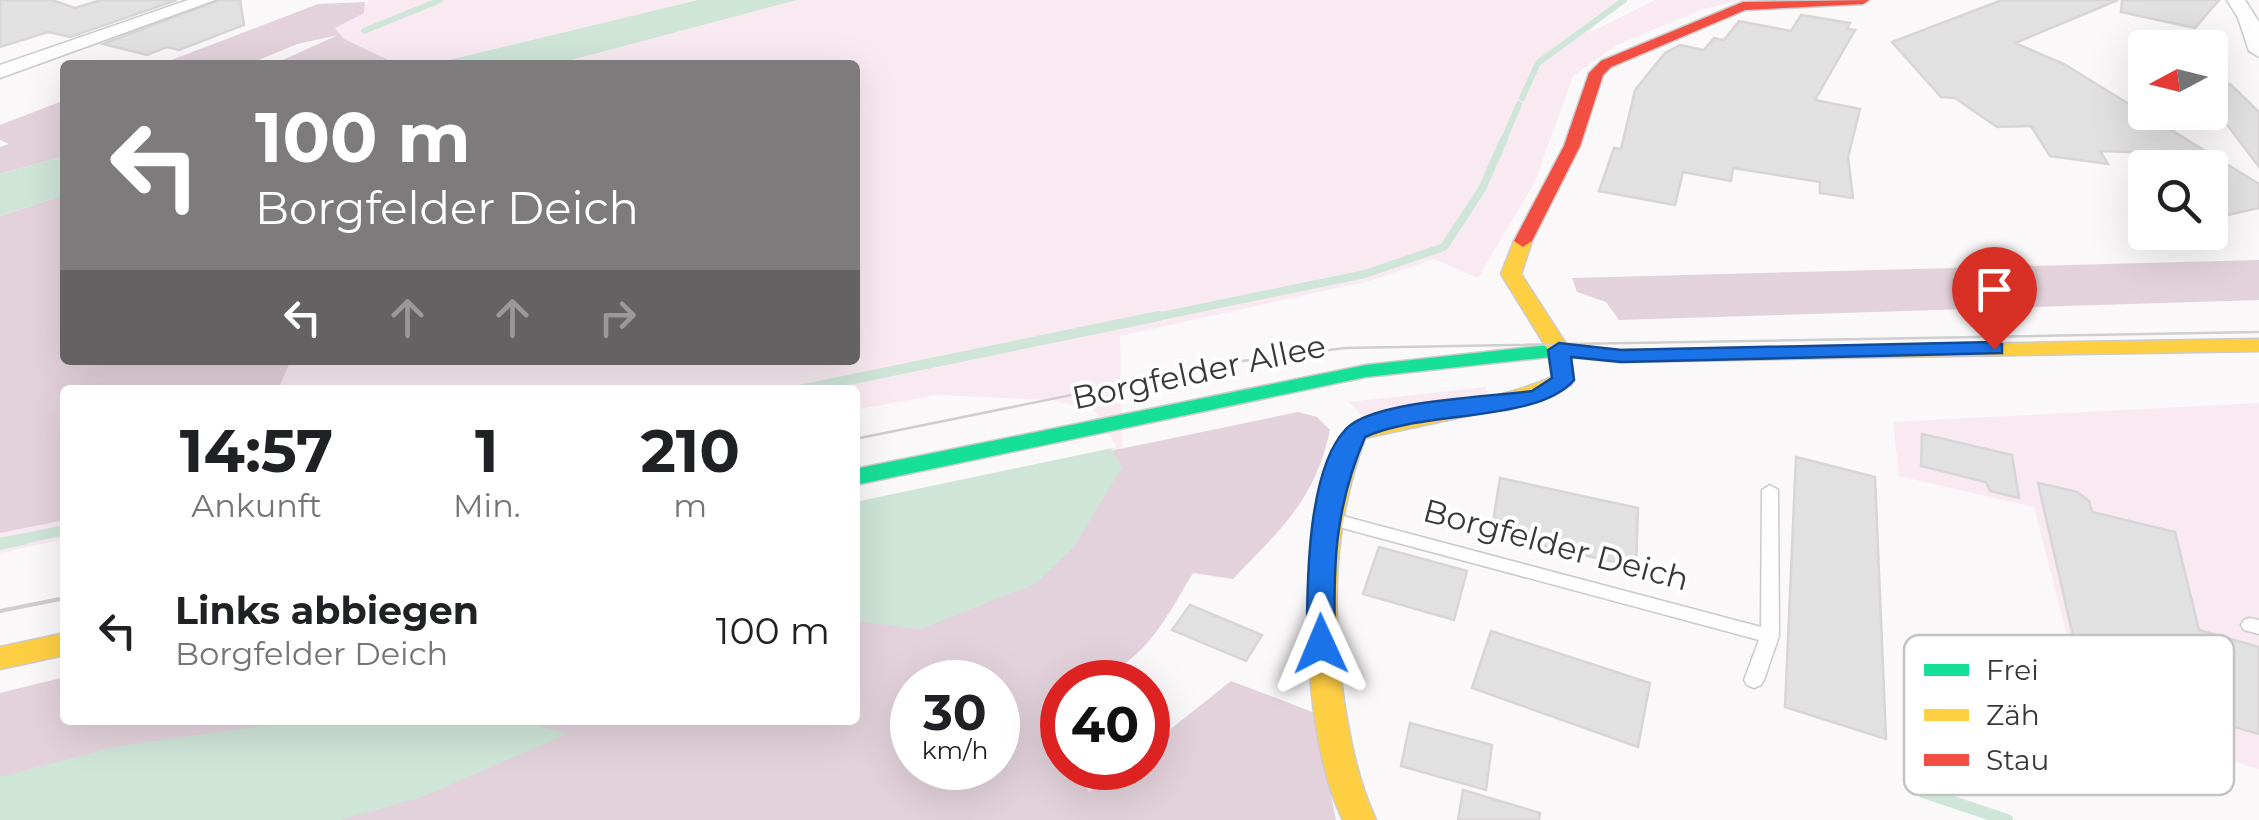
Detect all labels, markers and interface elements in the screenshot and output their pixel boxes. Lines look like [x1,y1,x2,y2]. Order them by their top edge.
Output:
north arrow [2128,30,2228,130]
map controls [2128,30,2228,250]
text: 100 m [255,94,471,180]
icon: left [90,100,220,230]
button: search [2128,150,2228,250]
text: Borgfelder Deich [255,180,639,235]
pin [1952,247,2037,350]
icon: arrive [1967,262,2022,317]
icon: left [275,290,330,345]
icon: ahead [380,290,435,345]
icon: ahead [485,290,540,345]
icon: right [590,290,645,345]
street label: Borgfelder Allee [1069,326,1329,417]
text: 14:57 [180,414,333,487]
text: 1 [475,414,499,487]
text: 210 [640,414,740,487]
text: Ankunft [191,486,322,525]
text: Min. [453,486,521,525]
text: m [673,486,707,525]
street label: Borgfelder Deich [1419,490,1693,599]
text: Links abbiegen [175,587,479,634]
position arrow [1269,592,1373,696]
icon: left [90,603,145,658]
text: 100 m [716,607,830,654]
text: Borgfelder Deich [175,634,448,673]
legend [1904,635,2234,795]
text: Frei [1986,653,2039,687]
speed limit sign: 40 [1040,660,1170,790]
text: 30 [923,682,987,743]
text: Zäh [1986,698,2040,732]
text: km/h [922,735,988,765]
text: Stau [1986,743,2049,777]

